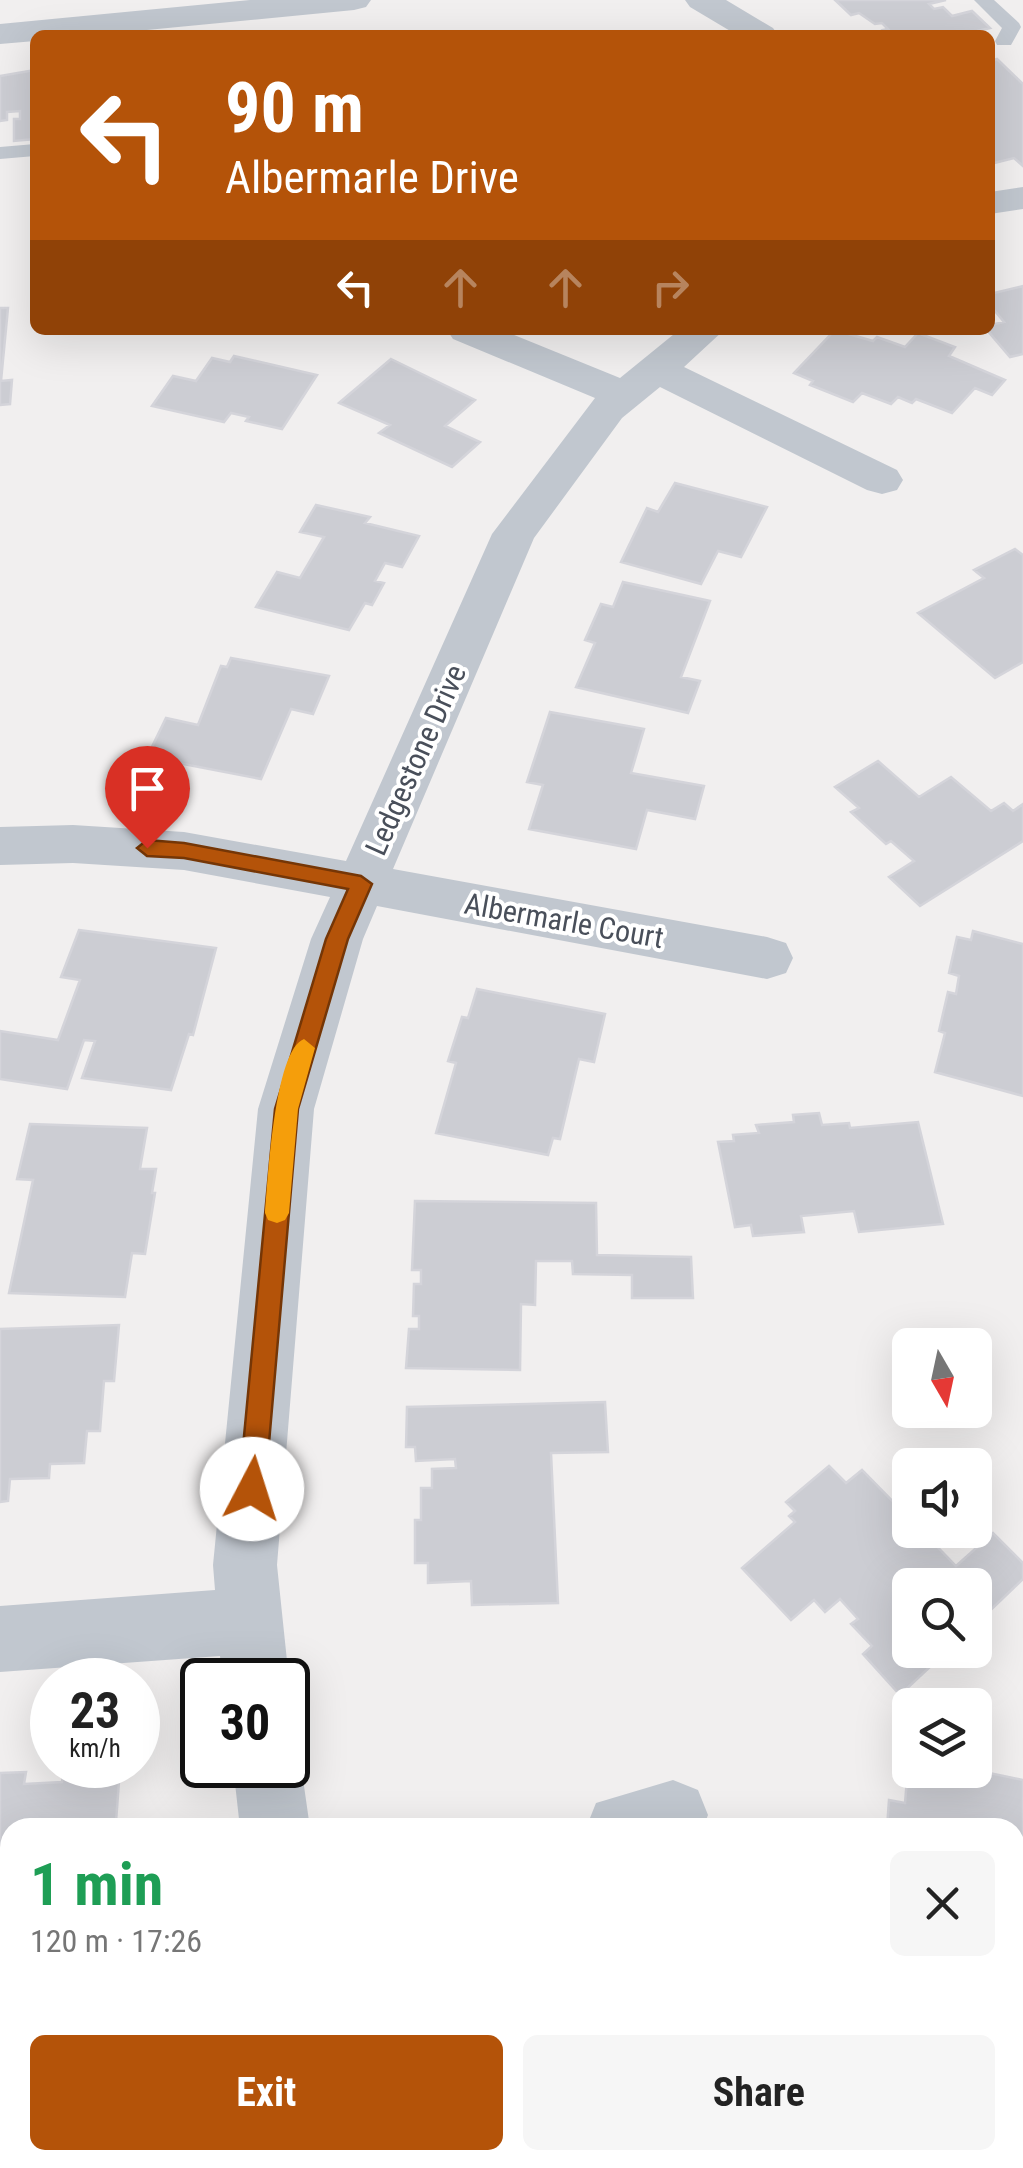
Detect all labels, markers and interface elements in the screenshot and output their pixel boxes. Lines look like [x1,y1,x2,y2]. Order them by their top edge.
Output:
text: 90 m [225,67,364,149]
icon: left [60,70,190,200]
text: Albermarle Drive [225,151,519,204]
icon: left [328,260,383,315]
icon: ahead [433,260,488,315]
icon: ahead [538,260,593,315]
icon: right [643,260,698,315]
street label: Ledgestone Drive [358,659,473,860]
pin [105,746,190,849]
icon: arrive [120,761,175,816]
street label: Albermarle Court [462,886,666,955]
north arrow [892,1328,992,1428]
map controls [892,1328,992,1788]
position arrow [200,1437,304,1541]
button: sound [892,1448,992,1548]
button: search [892,1568,992,1668]
speed limit sign: 30 [180,1658,310,1788]
text: 23 [70,1682,120,1740]
button: layers [892,1688,992,1788]
text: km/h [69,1734,121,1763]
text: 1 min [30,1849,163,1920]
button: close [890,1851,995,1956]
text: 120 m · 17:26 [30,1922,202,1960]
button: Exit [30,2035,503,2150]
button: Share [523,2035,995,2150]

